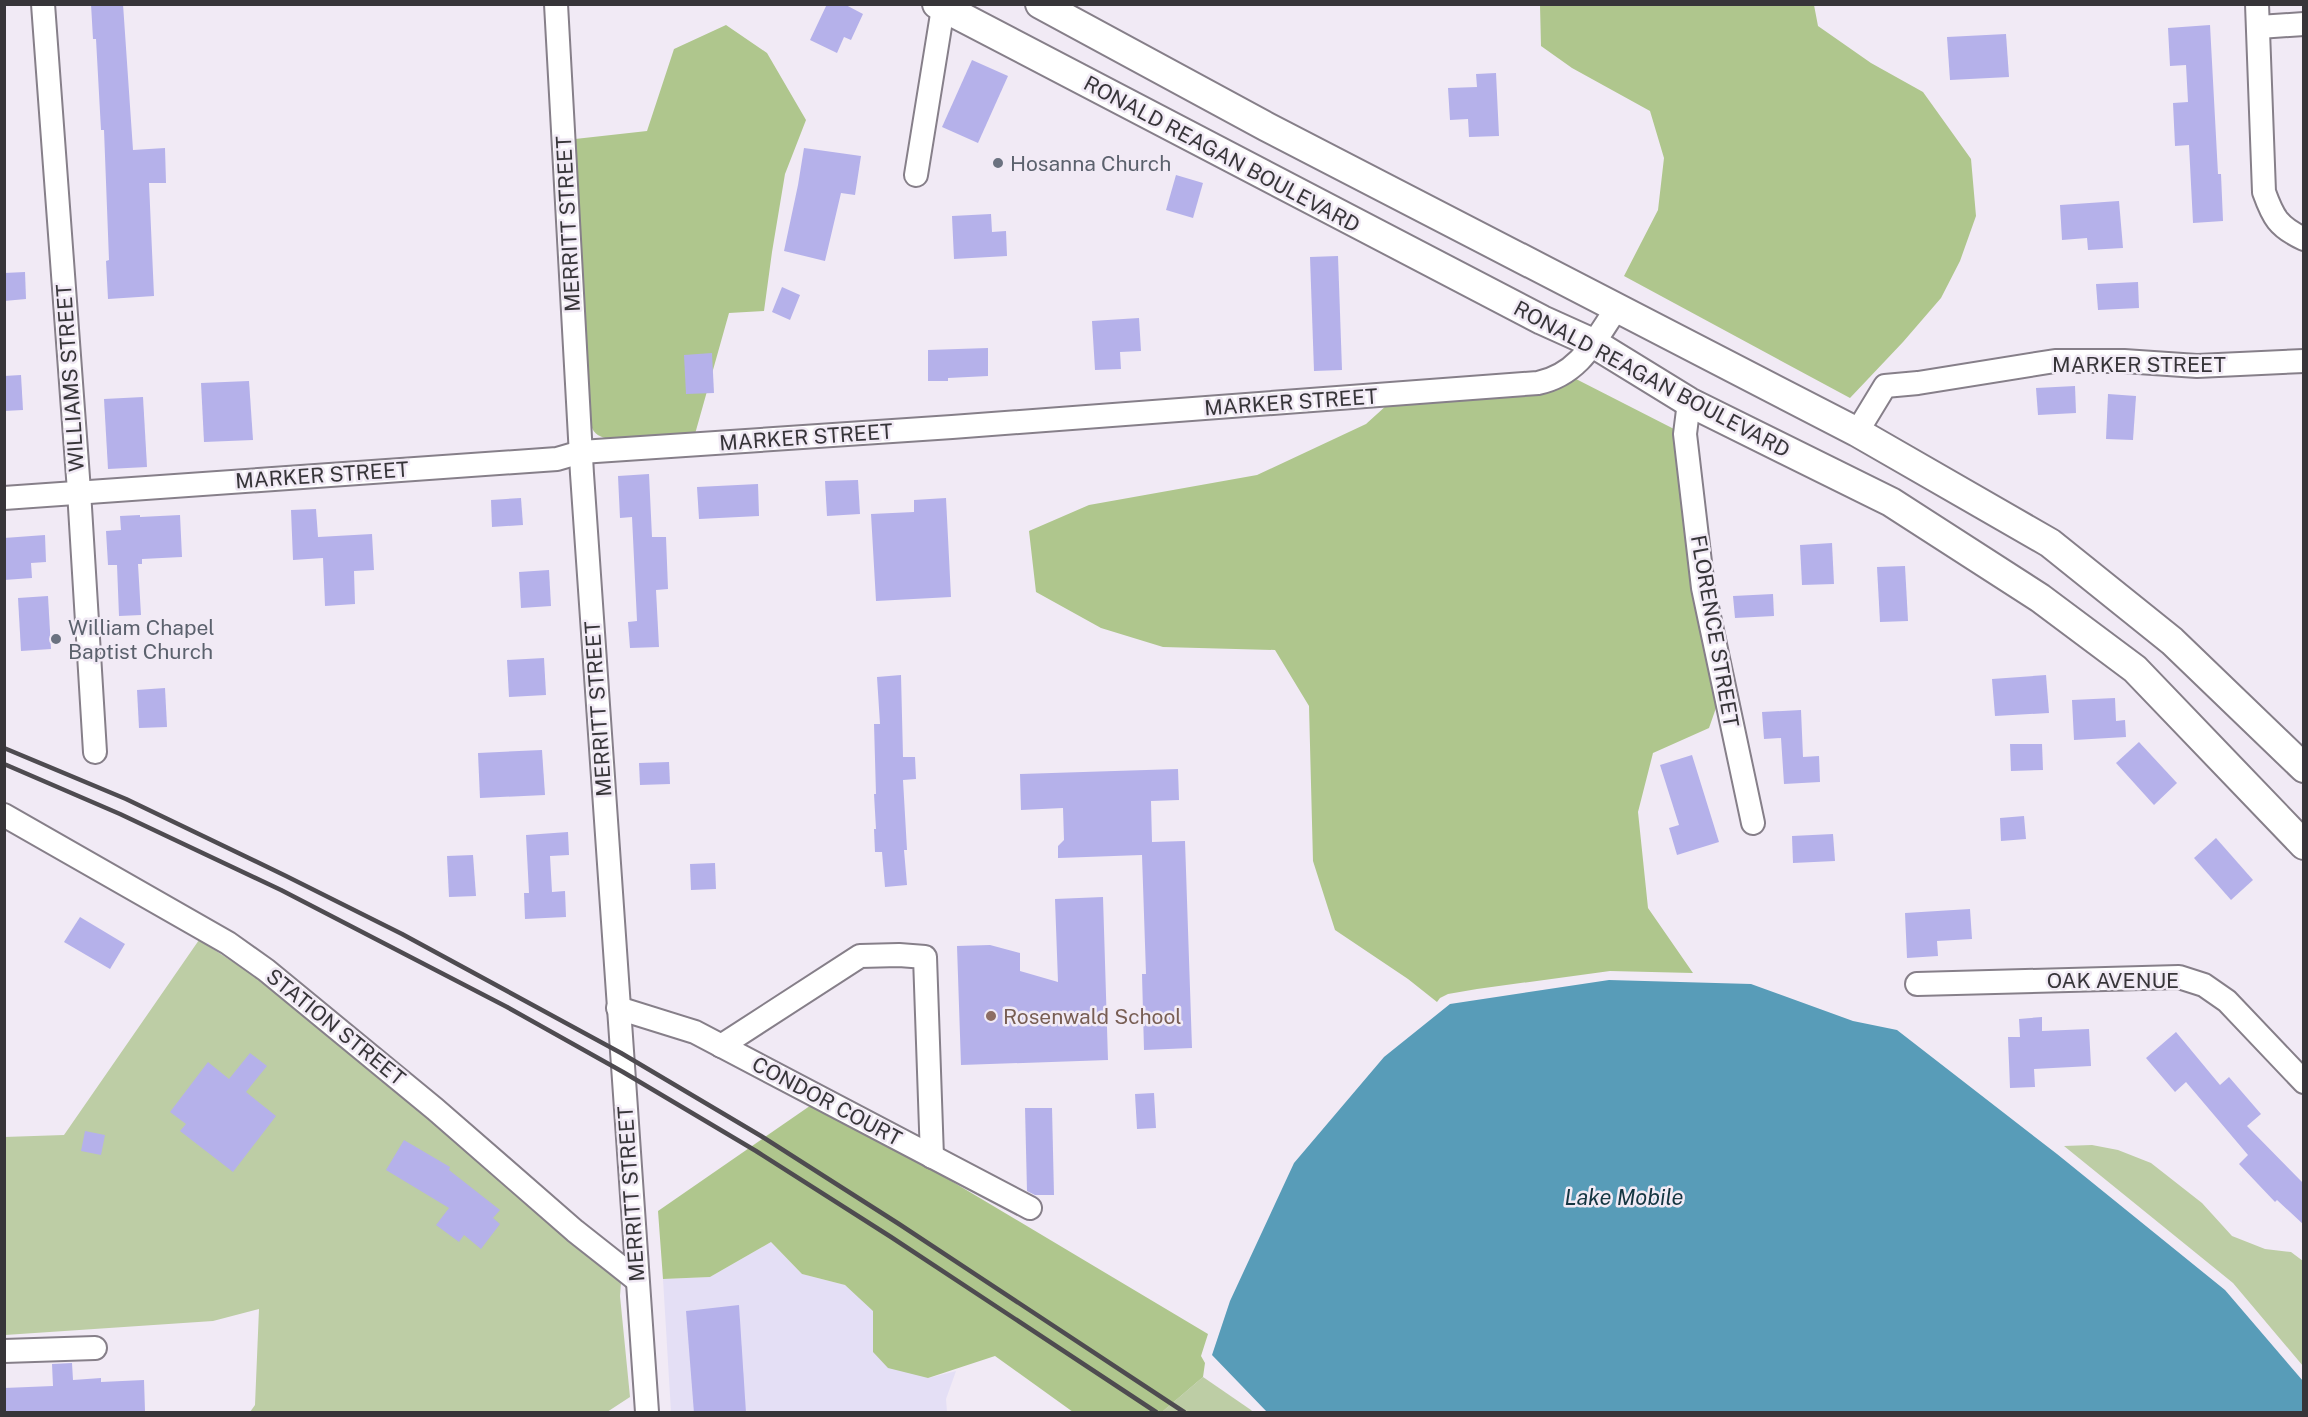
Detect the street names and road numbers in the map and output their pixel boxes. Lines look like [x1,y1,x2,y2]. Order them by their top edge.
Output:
street label: RONALD REAGAN BOULEVARD [1080,70,1364,238]
street label: MERRITT STREET [551,135,585,313]
street label: WILLIAMS STREET [51,283,89,473]
street label: RONALD REAGAN BOULEVARD [1510,295,1794,463]
street label: MARKER STREET [2052,352,2226,377]
street label: MARKER STREET [1203,383,1379,421]
street label: MARKER STREET [718,418,894,456]
street label: MARKER STREET [234,456,410,494]
street label: FLORENCE STREET [1686,533,1744,729]
street label: MERRITT STREET [579,620,617,798]
street label: STATION STREET [261,963,411,1091]
street label: OAK AVENUE [2047,968,2179,993]
street label: CONDOR COURT [748,1051,906,1151]
street label: MERRITT STREET [612,1105,650,1283]

